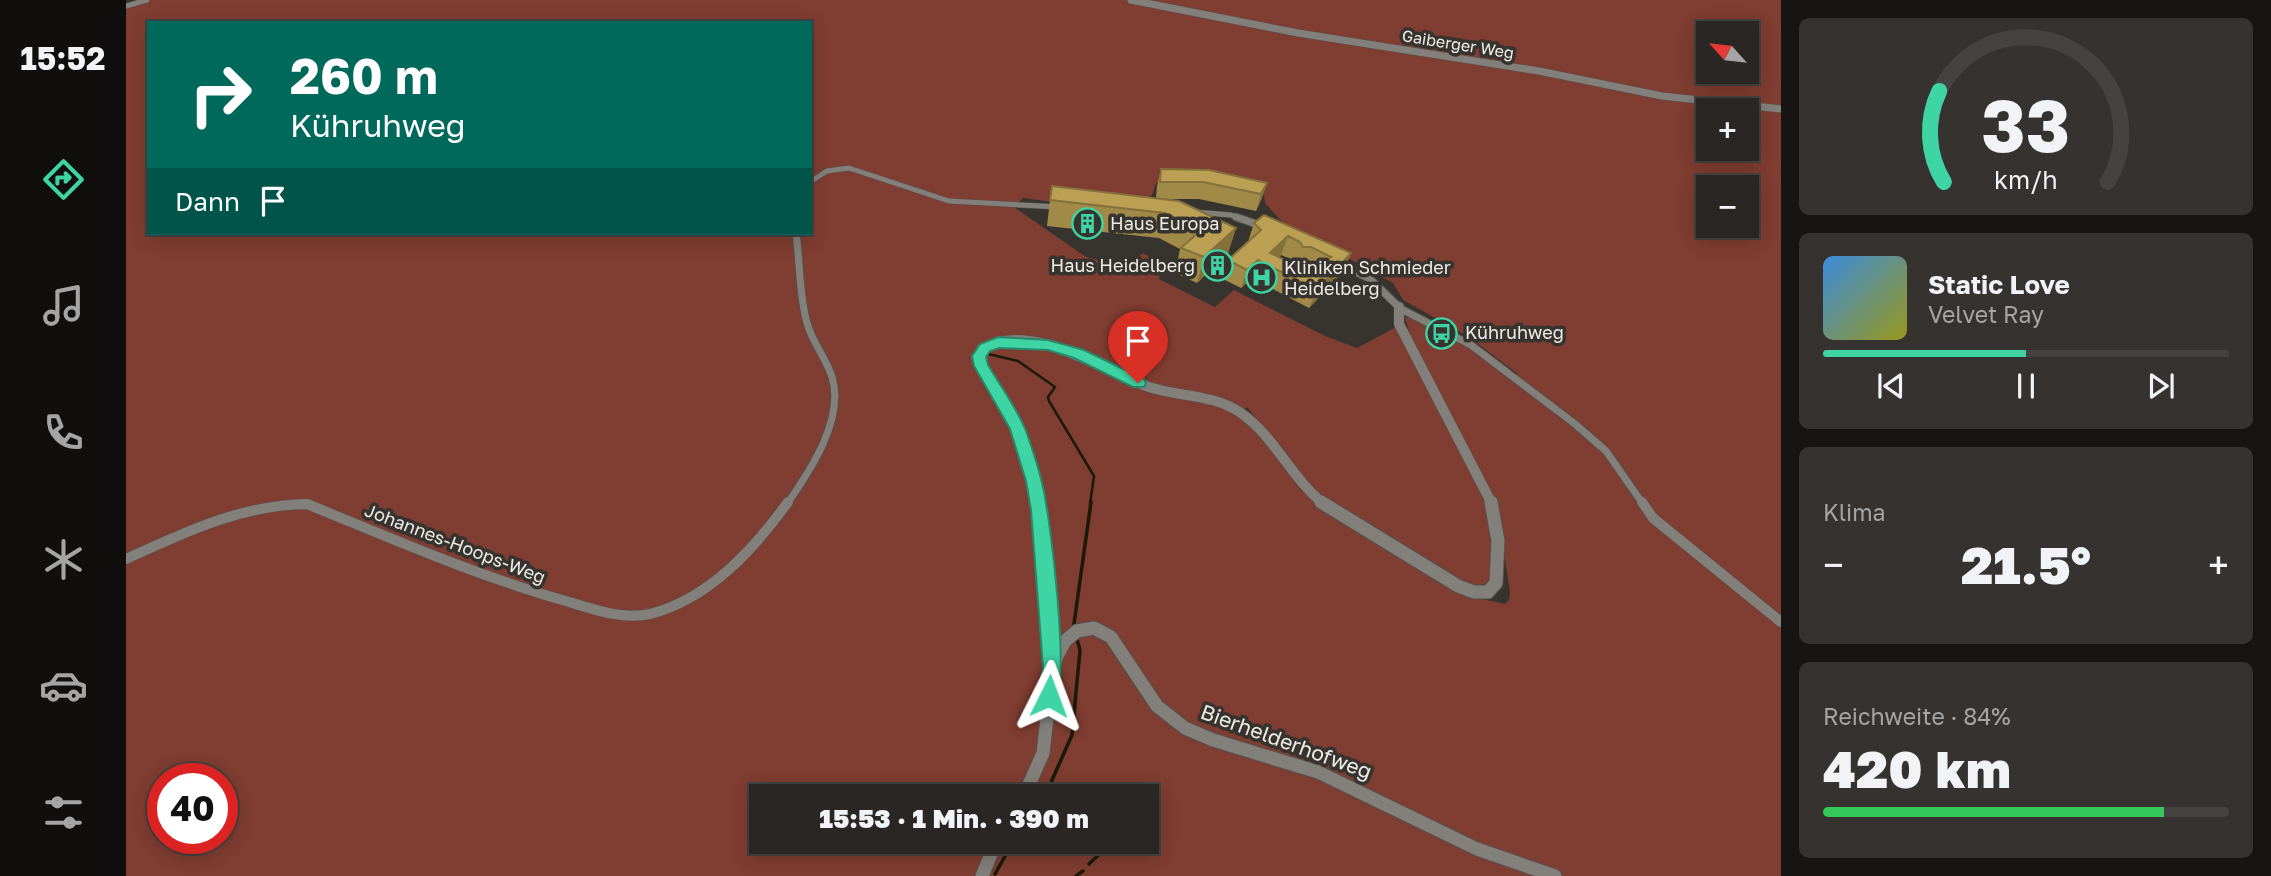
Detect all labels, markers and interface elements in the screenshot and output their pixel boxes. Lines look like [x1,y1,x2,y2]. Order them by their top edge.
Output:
north arrow [1696,21,1759,84]
map controls [1696,21,1759,238]
street label: Gaiberger Weg [1401,25,1515,63]
text: 15:52 [20,39,106,77]
text: 260 m [290,46,438,105]
icon: right [175,49,266,140]
text: 33 [1982,82,2070,169]
button: + [1696,98,1759,161]
text: Kühruhweg [290,106,466,144]
icon: directions [39,155,88,204]
text: km/h [1994,164,2058,195]
button: − [1696,175,1759,238]
icon: arrive [254,182,292,220]
text: Dann [175,186,240,217]
building icon: Haus Europa [1070,207,1104,241]
place label: Haus Europa [1110,212,1220,234]
building icon: Haus Heidelberg [1201,249,1235,283]
place label: Haus Heidelberg [1051,254,1195,276]
place label: Kliniken Schmieder Heidelberg [1284,256,1451,299]
hospital icon: Kliniken Schmieder Heidelberg [1244,261,1278,295]
text: Static Love [1928,269,2070,300]
icon: music [39,281,88,330]
text: Velvet Ray [1928,300,2044,328]
pin [1108,311,1168,383]
bus stop icon: Kühruhweg [1425,316,1459,350]
place label: Kühruhweg [1465,321,1564,343]
icon: arrive [1119,322,1157,360]
icon: previous [1872,367,1910,405]
icon: pause [2007,367,2045,405]
icon: next [2142,367,2180,405]
icon: phone [39,408,88,457]
street label: Johannes-Hoops-Weg [362,498,549,588]
text: Klima [1823,498,1886,526]
text: 21.5° [1961,533,2091,595]
icon: climate [39,535,88,584]
text: − [1823,542,1844,587]
text: + [2208,542,2229,587]
position arrow [1012,659,1086,733]
icon: car [39,661,88,710]
street label: Bierhelderhofweg [1197,698,1375,784]
text: Reichweite · 84% [1823,702,2011,730]
text: 420 km [1823,737,2011,799]
speed limit sign: 40 [147,763,238,854]
icon: filters [39,788,88,837]
text: 15:53 · 1 Min. · 390 m [819,803,1089,834]

